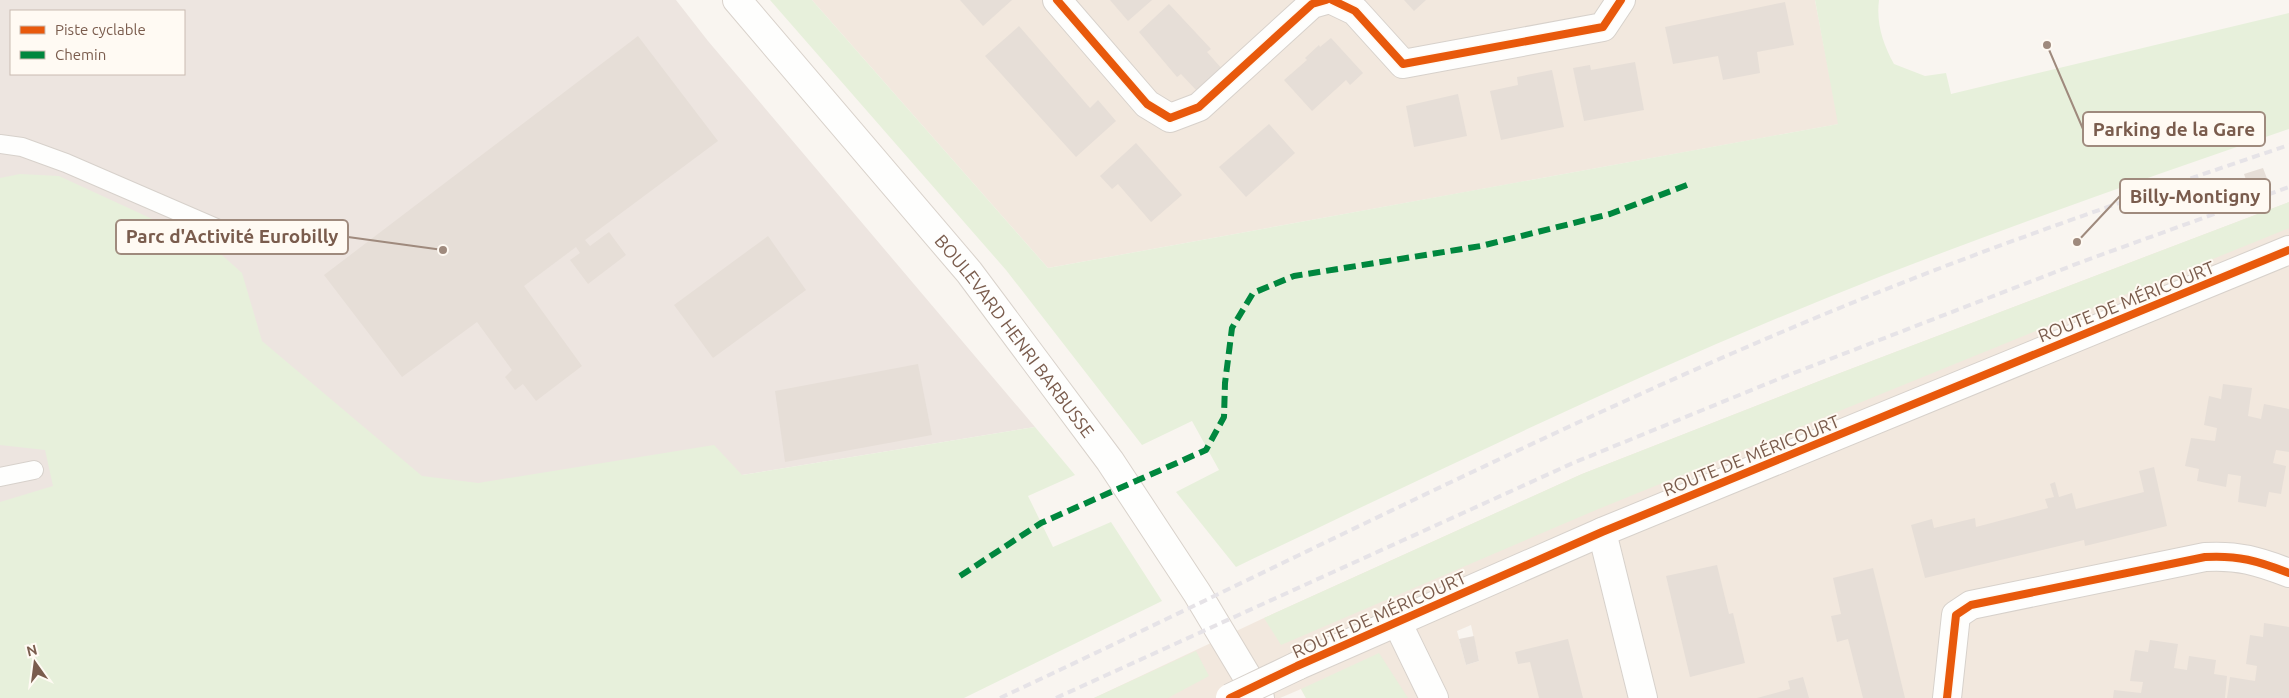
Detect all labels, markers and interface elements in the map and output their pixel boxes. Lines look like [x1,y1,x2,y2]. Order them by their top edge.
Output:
legend [10,10,185,75]
text: Piste cyclable [55,21,146,38]
text: Chemin [55,46,106,63]
callout: Parking de la Gare [2083,112,2265,146]
text: Parking de la Gare [2093,118,2255,140]
callout: Billy-Montigny [2120,179,2270,213]
text: Billy-Montigny [2130,185,2260,207]
callout: Parc d'Activité Eurobilly [116,220,348,254]
text: Parc d'Activité Eurobilly [126,225,338,247]
street label: BOULEVARD HENRI BARBUSSE [931,230,1099,441]
street label: ROUTE DE MÉRICOURT [2034,255,2217,346]
street label: ROUTE DE MÉRICOURT [1659,409,1842,500]
street label: ROUTE DE MÉRICOURT [1288,566,1469,661]
north arrow [10,638,60,688]
text: N [25,641,39,659]

